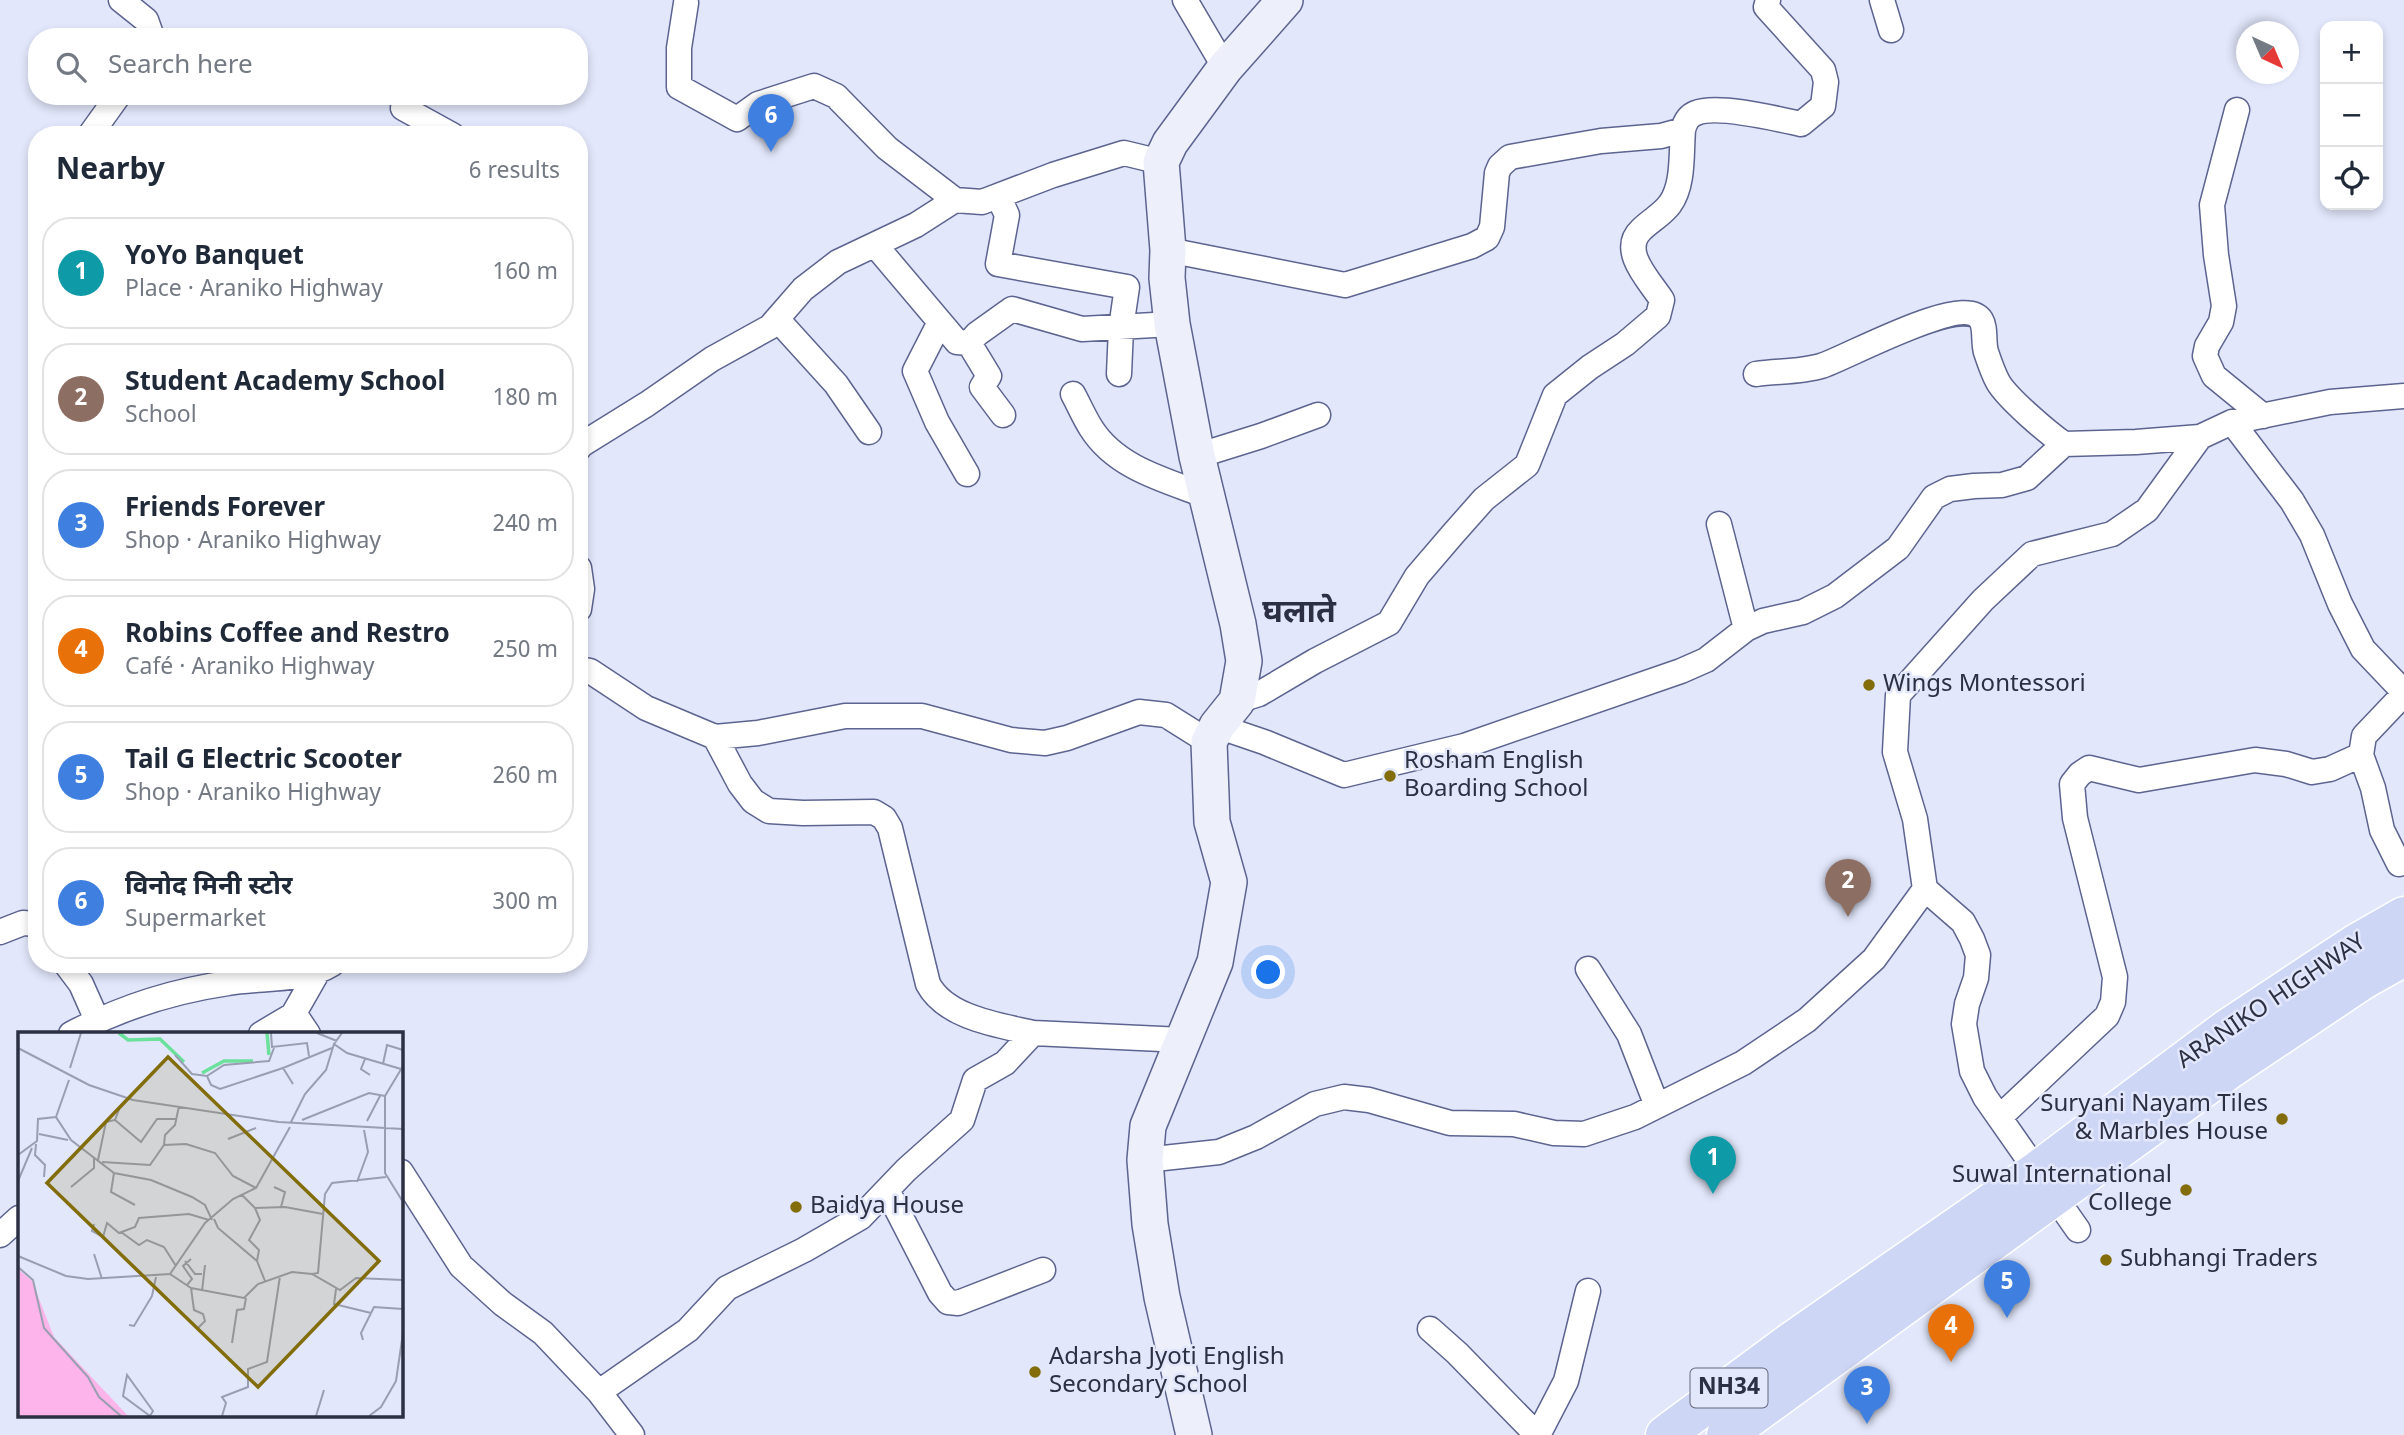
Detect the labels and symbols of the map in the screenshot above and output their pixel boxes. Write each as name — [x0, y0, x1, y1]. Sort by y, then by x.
north arrow — [2236, 21, 2299, 84]
pin: 6 — [748, 94, 794, 152]
district label: घलाते — [1262, 593, 1337, 635]
place label: Wings Montessori — [1883, 669, 2086, 701]
marker: Wings Montessori — [1861, 677, 1877, 693]
place label: Rosham English Boarding School — [1404, 746, 1589, 806]
marker: Rosham English Boarding School — [1382, 768, 1398, 784]
pin: 2 — [1825, 859, 1871, 917]
street label: ARANIKO HIGHWAY — [2171, 927, 2373, 1077]
your location — [1251, 955, 1285, 989]
inset map — [18, 1032, 402, 1418]
place label: Suryani Nayam Tiles & Marbles House — [2040, 1089, 2268, 1149]
marker: Suryani Nayam Tiles & Marbles House — [2274, 1111, 2290, 1127]
pin: 1 — [1690, 1136, 1736, 1194]
place label: Suwal International College — [1952, 1160, 2172, 1220]
marker: Suwal International College — [2178, 1182, 2194, 1198]
place label: Baidya House — [810, 1191, 964, 1223]
marker: Baidya House — [788, 1199, 804, 1215]
place label: Subhangi Traders — [2120, 1244, 2318, 1276]
marker: Subhangi Traders — [2098, 1252, 2114, 1268]
pin: 5 — [1984, 1260, 2030, 1318]
pin: 4 — [1928, 1304, 1974, 1362]
place label: Adarsha Jyoti English Secondary School — [1049, 1342, 1285, 1402]
marker: Adarsha Jyoti English Secondary School — [1027, 1364, 1043, 1380]
pin: 3 — [1844, 1366, 1890, 1424]
road number: NH34 — [1690, 1368, 1768, 1408]

